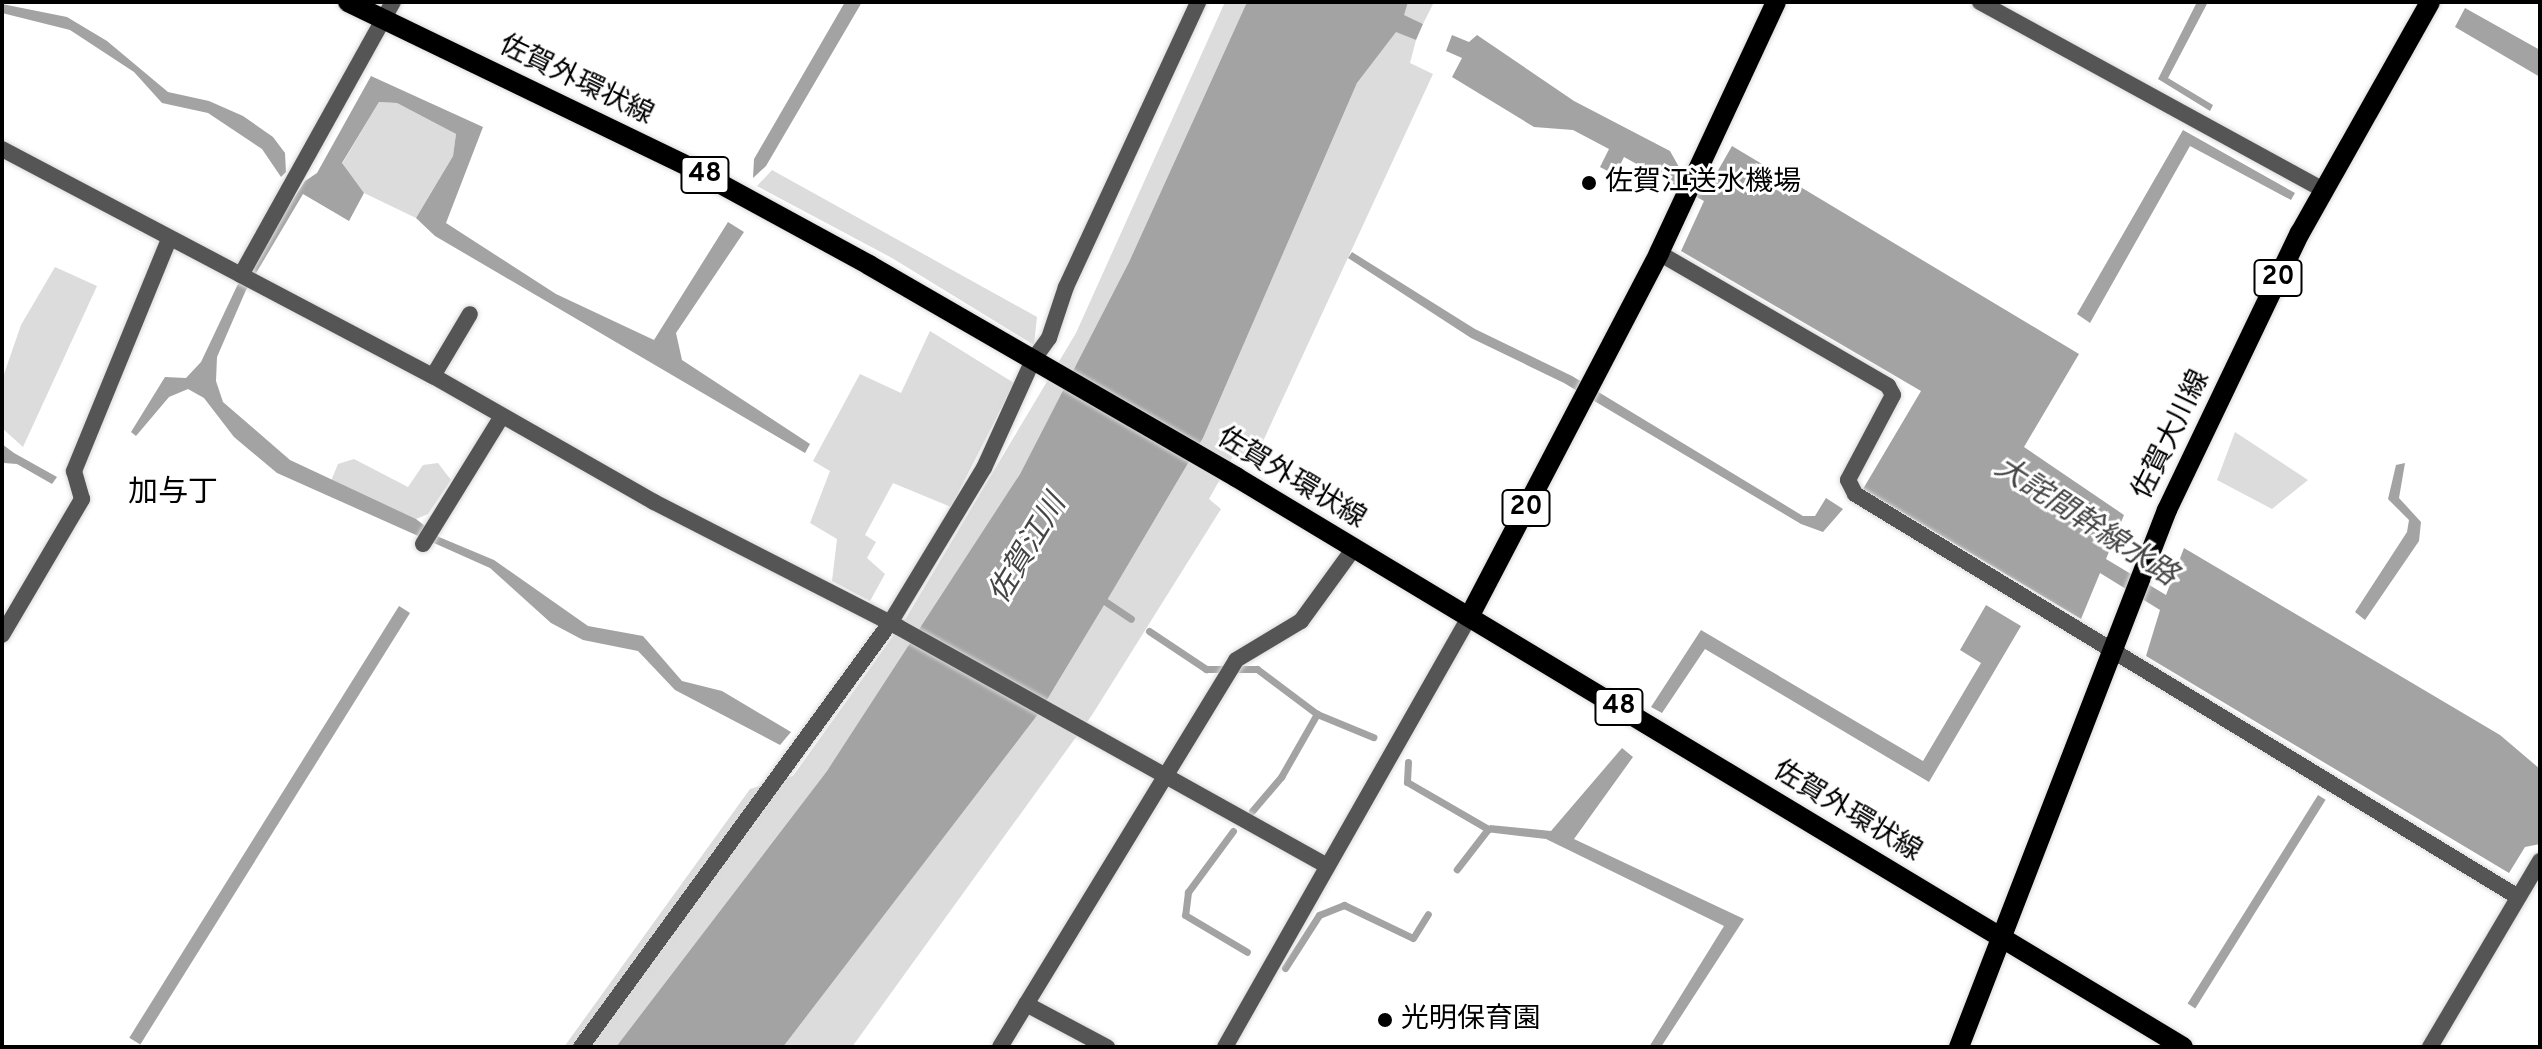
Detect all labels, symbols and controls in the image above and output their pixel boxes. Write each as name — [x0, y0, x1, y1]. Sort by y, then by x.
street label: 佐賀外環状線 — [493, 29, 659, 133]
road number: 48 — [679, 153, 731, 197]
place label: 佐賀江送水機場 — [1605, 166, 1801, 200]
marker: 佐賀江送水機場 — [1580, 174, 1598, 192]
road number: 20 — [2252, 256, 2304, 300]
street label: 佐賀大川線 — [2126, 365, 2218, 505]
street label: 佐賀外環状線 — [1210, 421, 1372, 537]
water label: 大詫間幹線水路 — [1987, 451, 2183, 595]
district label: 加与丁 — [128, 476, 218, 512]
road number: 20 — [1500, 486, 1552, 530]
water label: 佐賀江川 — [983, 489, 1075, 611]
road number: 48 — [1593, 685, 1645, 729]
street label: 佐賀外環状線 — [1766, 754, 1928, 870]
place label: 光明保育園 — [1401, 1003, 1541, 1037]
marker: 光明保育園 — [1376, 1011, 1394, 1029]

